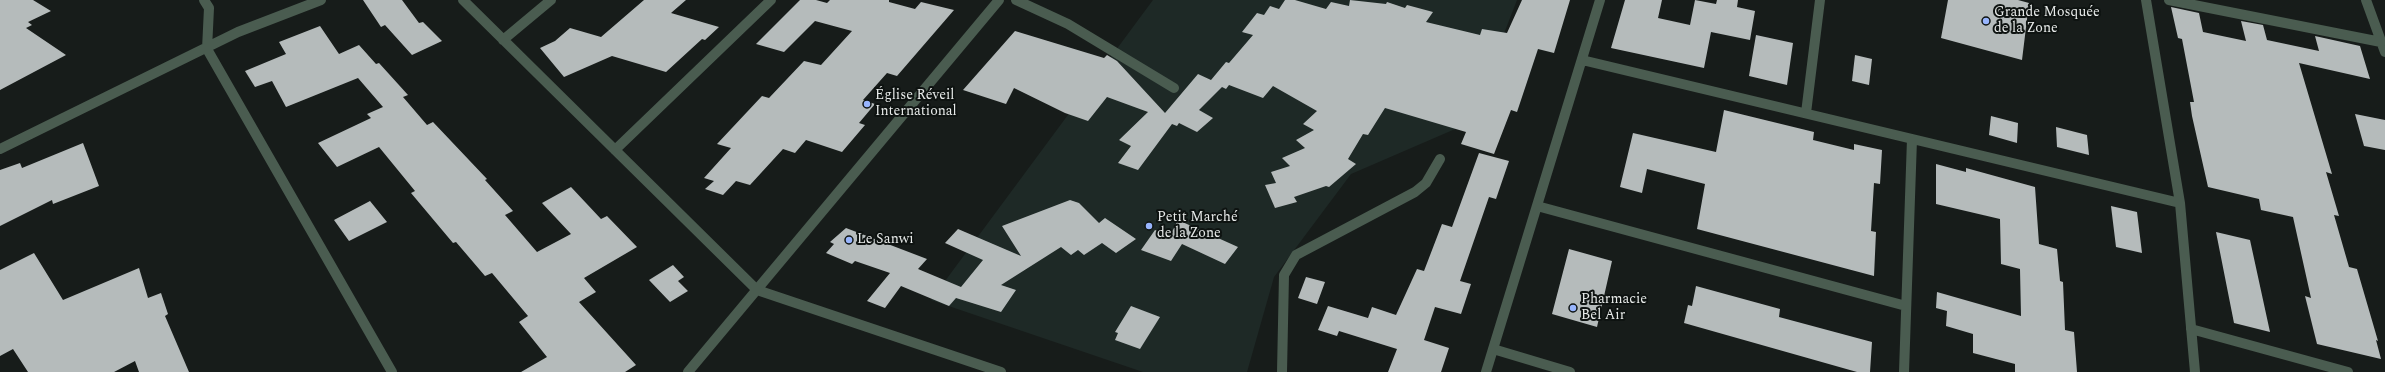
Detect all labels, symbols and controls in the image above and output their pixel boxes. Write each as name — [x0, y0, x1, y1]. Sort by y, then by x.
place label: Grande Mosquée de la Zone — [1994, 5, 2100, 38]
marker: Grande Mosquée de la Zone — [1981, 16, 1991, 26]
place label: Église Réveil International — [875, 88, 957, 120]
marker: Église Réveil International — [862, 99, 872, 109]
place label: Petit Marché de la Zone — [1157, 210, 1238, 242]
marker: Petit Marché de la Zone — [1144, 221, 1154, 231]
place label: Le Sanwi — [857, 232, 914, 248]
marker: Le Sanwi — [844, 235, 854, 245]
place label: Pharmacie Bel Air — [1581, 292, 1647, 324]
marker: Pharmacie Bel Air — [1568, 303, 1578, 313]

